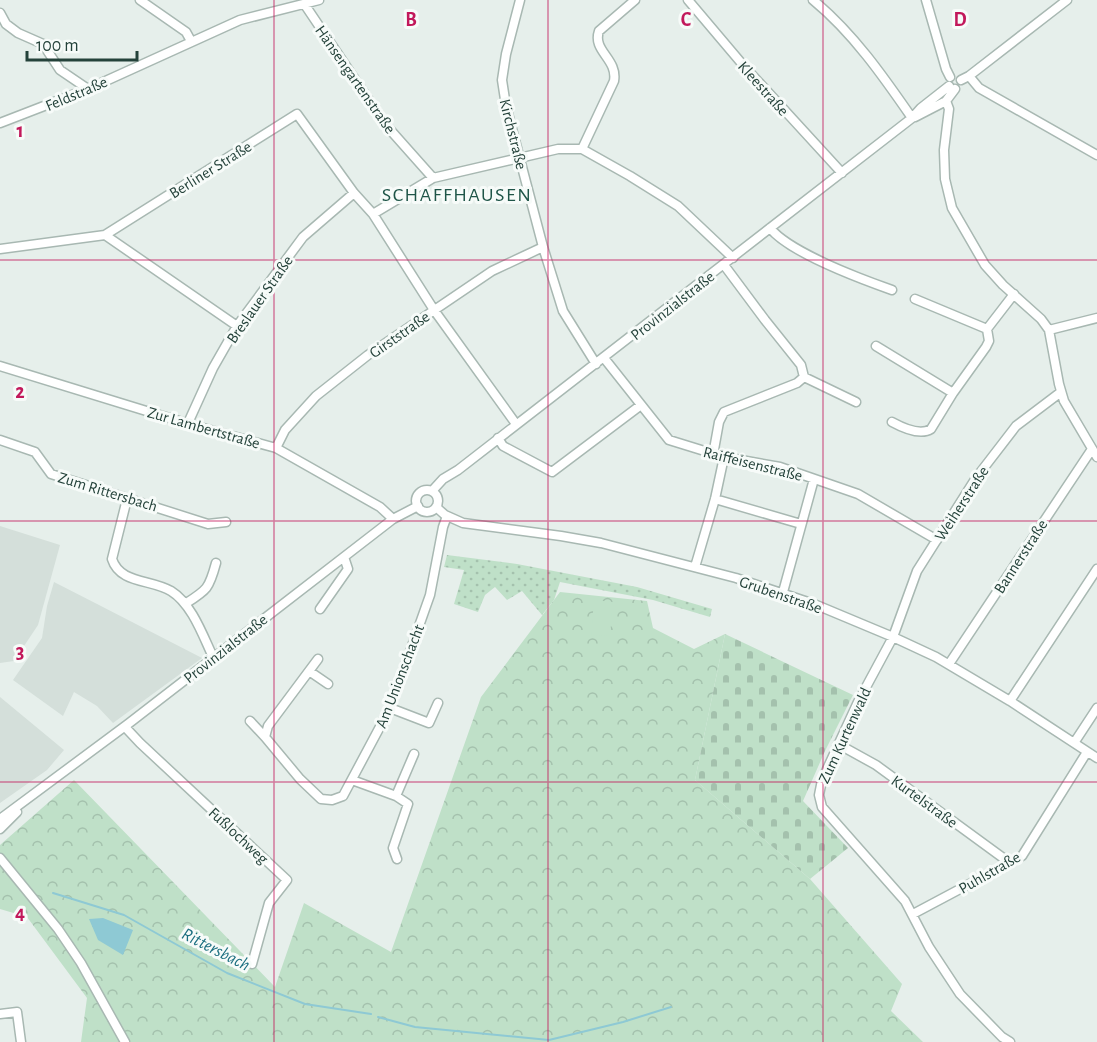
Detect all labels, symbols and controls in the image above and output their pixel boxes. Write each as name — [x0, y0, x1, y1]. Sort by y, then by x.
text: B — [405, 10, 417, 30]
text: C — [681, 10, 692, 30]
text: D — [953, 10, 967, 30]
street label: Hänsengartenstraße — [312, 23, 398, 137]
scale bar — [27, 24, 136, 62]
text: 100 m — [36, 37, 79, 55]
street label: Kleestraße — [735, 58, 792, 119]
street label: Feldstraße — [43, 74, 110, 114]
street label: Kirchstraße — [497, 97, 529, 171]
text: 1 — [16, 121, 24, 141]
street label: Berliner Straße — [167, 138, 254, 201]
district label: SCHAFFHAUSEN — [382, 185, 532, 205]
street label: Breslauer Straße — [224, 253, 296, 346]
street label: Provinzialstraße — [628, 268, 717, 343]
street label: Girststraße — [367, 308, 433, 361]
text: 2 — [15, 382, 25, 402]
street label: Zur Lambertstraße — [146, 404, 262, 452]
street label: Raiffeisenstraße — [701, 444, 804, 484]
street label: Weiherstraße — [932, 463, 992, 544]
street label: Zum Rittersbach — [56, 469, 159, 515]
street label: Bannerstraße — [991, 517, 1051, 596]
street label: Grubenstraße — [737, 573, 824, 617]
street label: Provinzialstraße — [181, 611, 270, 686]
street label: Am Unionschacht — [373, 622, 427, 730]
text: 3 — [16, 642, 24, 662]
street label: Zum Kurtenwald — [816, 685, 874, 786]
street label: Kurtelstraße — [888, 773, 960, 831]
street label: Fußlochweg — [206, 804, 271, 867]
street label: Puhlstraße — [956, 849, 1023, 897]
text: 4 — [15, 903, 25, 923]
water label: Rittersbach — [179, 925, 253, 975]

